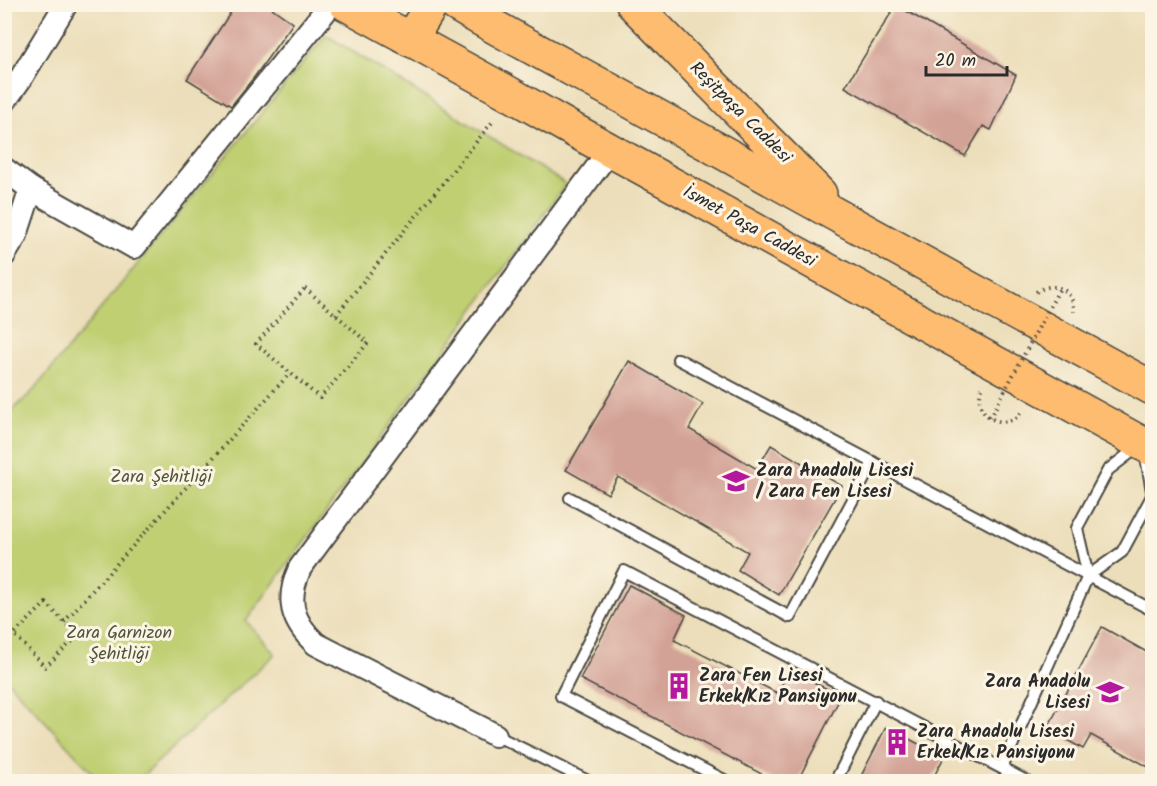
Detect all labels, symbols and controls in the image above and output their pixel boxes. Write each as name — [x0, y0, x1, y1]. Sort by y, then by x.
scale bar — [926, 39, 1007, 77]
text: 20 m — [935, 47, 976, 76]
street label: Reşitpaşa Caddesi — [682, 55, 799, 172]
street label: İsmet Paşa Caddesi — [677, 178, 822, 276]
place label: Zara Anadolu Lisesi / Zara Fen Lisesi — [755, 457, 913, 507]
park label: Zara Şehitliği — [110, 463, 212, 492]
school or university icon: Zara Anadolu Lisesi / Zara Fen Lisesi — [721, 466, 751, 496]
park label: Zara Garnizon Şehitliği — [66, 619, 172, 669]
place label: Zara Fen Lisesi Erkek/Kız Pansiyonu — [699, 662, 857, 712]
place label: Zara Anadolu Lisesi — [985, 668, 1090, 718]
building icon: Zara Fen Lisesi Erkek/Kız Pansiyonu — [664, 671, 694, 701]
school or university icon: Zara Anadolu Lisesi — [1095, 677, 1125, 707]
place label: Zara Anadolu Lisesi Erkek/Kız Pansiyonu — [917, 718, 1075, 768]
building icon: Zara Anadolu Lisesi Erkek/Kız Pansiyonu — [882, 727, 912, 757]

